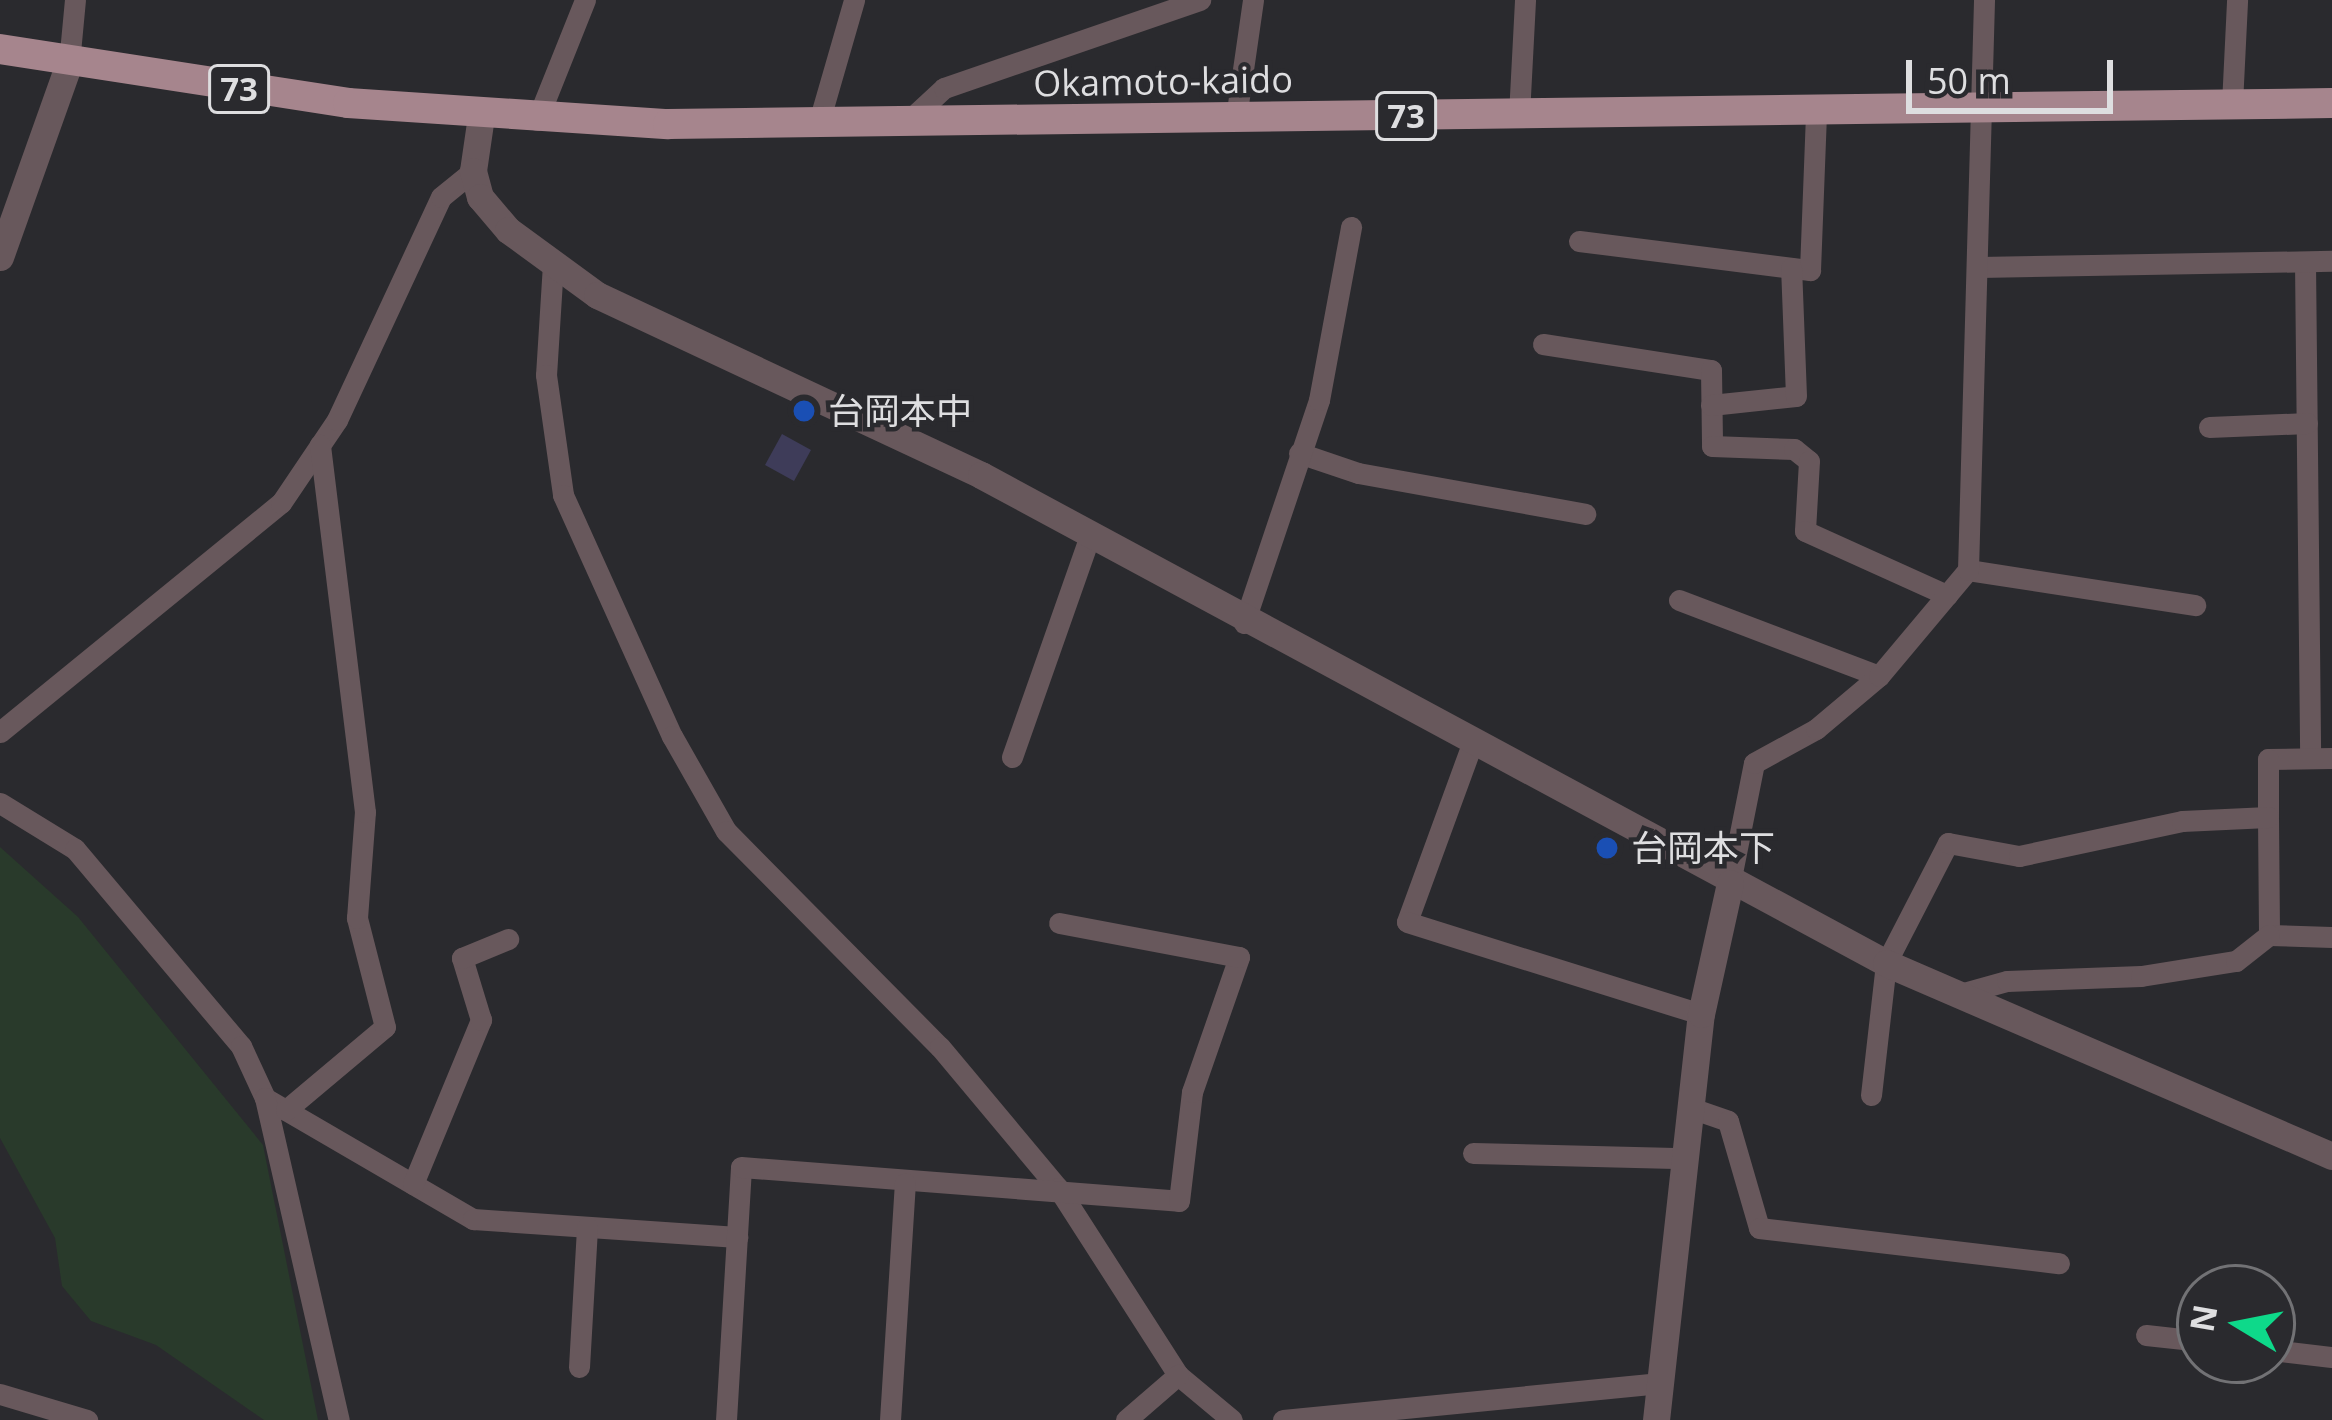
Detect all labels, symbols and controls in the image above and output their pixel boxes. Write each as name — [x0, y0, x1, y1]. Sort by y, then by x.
scale bar — [1912, 36, 2119, 110]
text: 50 m — [1927, 56, 2011, 105]
street label: Okamoto-kaido — [1033, 57, 1293, 105]
road number: 73 — [206, 62, 272, 116]
road number: 73 — [1373, 89, 1439, 143]
place label: 台岡本中 — [828, 389, 972, 433]
marker: 台岡本中 — [791, 398, 817, 424]
place label: 台岡本下 — [1631, 826, 1775, 870]
marker: 台岡本下 — [1594, 835, 1620, 861]
north arrow — [2176, 1264, 2296, 1384]
text: N — [2179, 1301, 2227, 1335]

